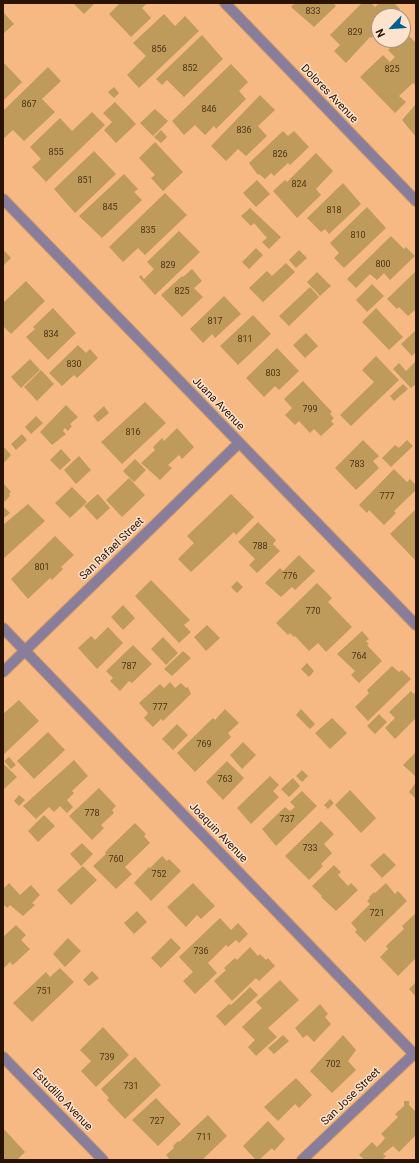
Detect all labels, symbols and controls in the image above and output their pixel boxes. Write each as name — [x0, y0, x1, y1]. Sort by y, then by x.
house number: 833 — [305, 7, 321, 17]
north arrow — [371, 8, 411, 48]
text: N — [373, 27, 388, 39]
house number: 829 — [347, 28, 363, 38]
house number: 856 — [151, 45, 167, 55]
street label: Dolores Avenue — [298, 62, 360, 126]
house number: 852 — [182, 64, 198, 74]
house number: 825 — [384, 65, 400, 75]
house number: 867 — [21, 100, 37, 110]
house number: 846 — [201, 105, 217, 115]
house number: 836 — [236, 126, 252, 136]
house number: 855 — [48, 148, 64, 158]
house number: 826 — [272, 150, 288, 160]
house number: 851 — [77, 176, 93, 186]
house number: 824 — [291, 180, 307, 190]
house number: 845 — [102, 203, 118, 213]
house number: 818 — [326, 206, 342, 216]
house number: 835 — [140, 226, 156, 236]
house number: 810 — [350, 231, 366, 241]
house number: 800 — [375, 260, 391, 270]
house number: 829 — [160, 261, 176, 271]
house number: 825 — [174, 287, 190, 297]
house number: 817 — [207, 317, 223, 327]
house number: 834 — [43, 330, 59, 340]
house number: 811 — [237, 335, 253, 345]
house number: 830 — [66, 360, 82, 370]
house number: 803 — [265, 369, 281, 379]
street label: Juana Avenue — [189, 375, 247, 433]
house number: 799 — [302, 405, 318, 415]
house number: 816 — [125, 428, 141, 438]
house number: 783 — [349, 460, 365, 470]
house number: 777 — [379, 492, 395, 502]
street label: San Rafael Street — [77, 515, 147, 583]
house number: 788 — [252, 542, 268, 552]
house number: 801 — [34, 563, 50, 573]
house number: 776 — [282, 572, 298, 582]
house number: 770 — [305, 607, 321, 617]
house number: 764 — [351, 652, 367, 662]
house number: 787 — [121, 662, 137, 672]
house number: 777 — [152, 703, 168, 713]
house number: 769 — [196, 740, 212, 750]
house number: 763 — [217, 775, 233, 785]
street label: Joaquin Avenue — [186, 800, 250, 866]
house number: 778 — [84, 809, 100, 819]
house number: 737 — [279, 815, 295, 825]
house number: 733 — [302, 844, 318, 854]
house number: 760 — [108, 855, 124, 865]
house number: 752 — [151, 870, 167, 880]
house number: 721 — [369, 909, 385, 919]
house number: 736 — [193, 947, 209, 957]
house number: 751 — [36, 987, 52, 997]
house number: 739 — [99, 1053, 115, 1063]
house number: 702 — [325, 1060, 341, 1070]
street label: Estudillo Avenue — [29, 1066, 95, 1134]
street label: San Jose Street — [319, 1066, 383, 1128]
house number: 731 — [123, 1082, 139, 1092]
house number: 727 — [149, 1117, 165, 1127]
house number: 711 — [196, 1133, 212, 1143]

